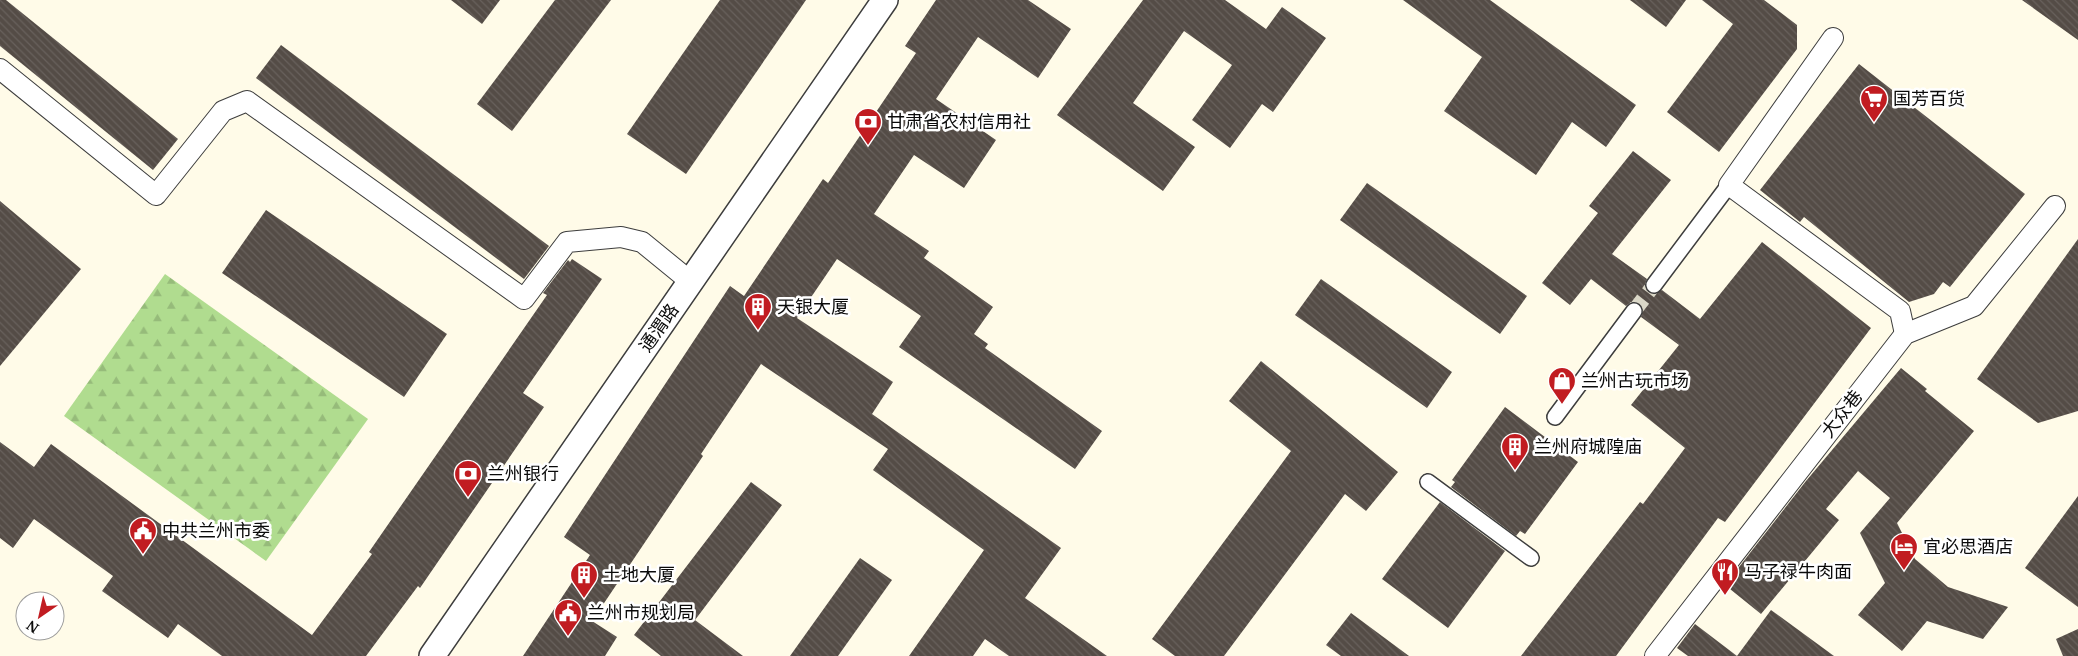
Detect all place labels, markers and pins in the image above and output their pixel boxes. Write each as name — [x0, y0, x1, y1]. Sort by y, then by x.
supermarket icon: 国芳百货 — [1859, 84, 1889, 123]
place label: 国芳百货 — [1893, 86, 1965, 110]
bank icon: 甘肃省农村信用社 — [853, 107, 883, 146]
place label: 甘肃省农村信用社 — [887, 109, 1031, 133]
building icon: 天银大厦 — [743, 292, 773, 331]
place label: 天银大厦 — [777, 294, 849, 318]
shop icon: 兰州古玩市场 — [1547, 366, 1577, 405]
place label: 兰州古玩市场 — [1581, 368, 1689, 392]
building icon: 兰州府城隍庙 — [1500, 432, 1530, 471]
place label: 兰州府城隍庙 — [1534, 434, 1642, 458]
bank icon: 兰州银行 — [453, 459, 483, 498]
place label: 兰州银行 — [487, 461, 559, 485]
public building icon: 中共兰州市委 — [128, 516, 158, 555]
place label: 中共兰州市委 — [162, 518, 270, 542]
hotel icon: 宜必思酒店 — [1889, 532, 1919, 571]
place label: 宜必思酒店 — [1923, 534, 2013, 558]
restaurant icon: 马子禄牛肉面 — [1710, 557, 1740, 596]
place label: 马子禄牛肉面 — [1744, 559, 1852, 583]
building icon: 土地大厦 — [569, 560, 599, 599]
place label: 土地大厦 — [603, 562, 675, 586]
public building icon: 兰州市规划局 — [553, 598, 583, 637]
place label: 兰州市规划局 — [587, 600, 695, 624]

